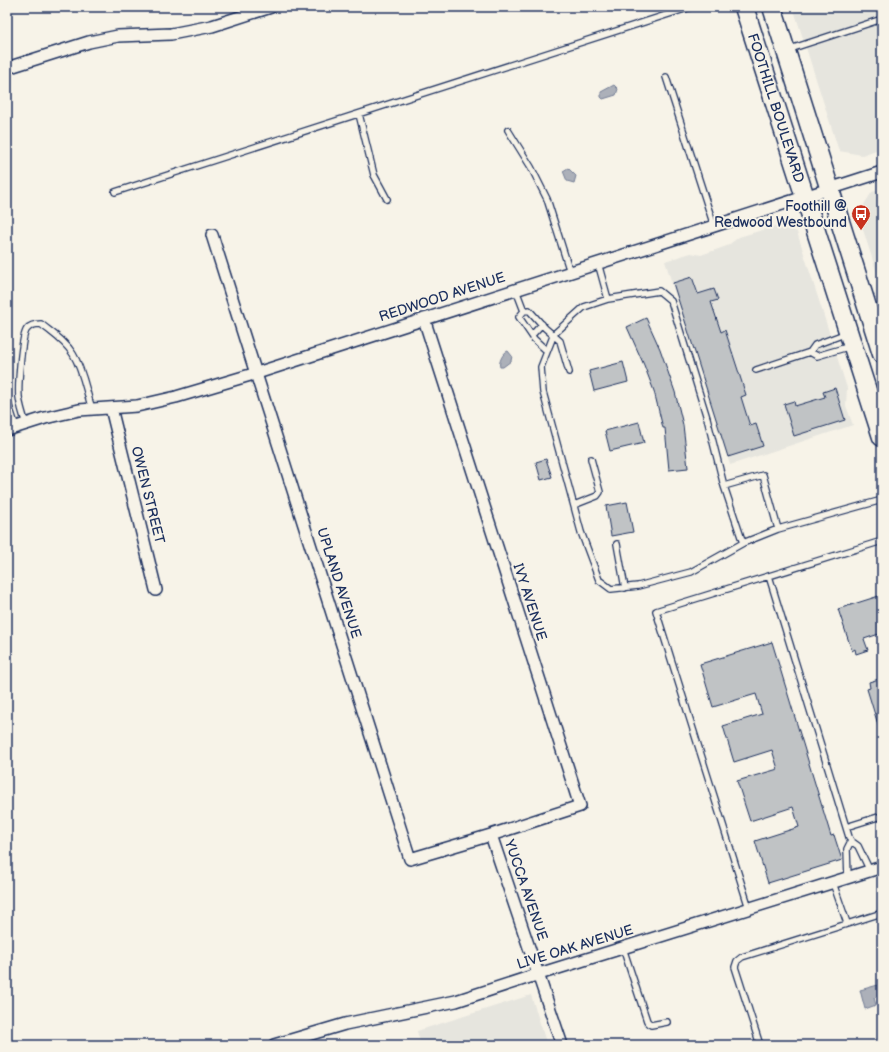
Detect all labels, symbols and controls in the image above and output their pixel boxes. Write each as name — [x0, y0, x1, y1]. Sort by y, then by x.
street label: FOOTHILL BOULEVARD — [744, 31, 808, 185]
place label: Foothill @ Redwood Westbound — [714, 198, 847, 231]
bus stop icon: Foothill @ Redwood Westbound — [850, 203, 872, 231]
street label: REDWOOD AVENUE — [377, 269, 507, 325]
street label: OWEN STREET — [128, 445, 168, 546]
street label: UPLAND AVENUE — [313, 525, 365, 641]
street label: IVY AVENUE — [510, 561, 550, 643]
street label: YUCCA AVENUE — [500, 836, 551, 943]
street label: LIVE OAK AVENUE — [515, 921, 635, 973]

